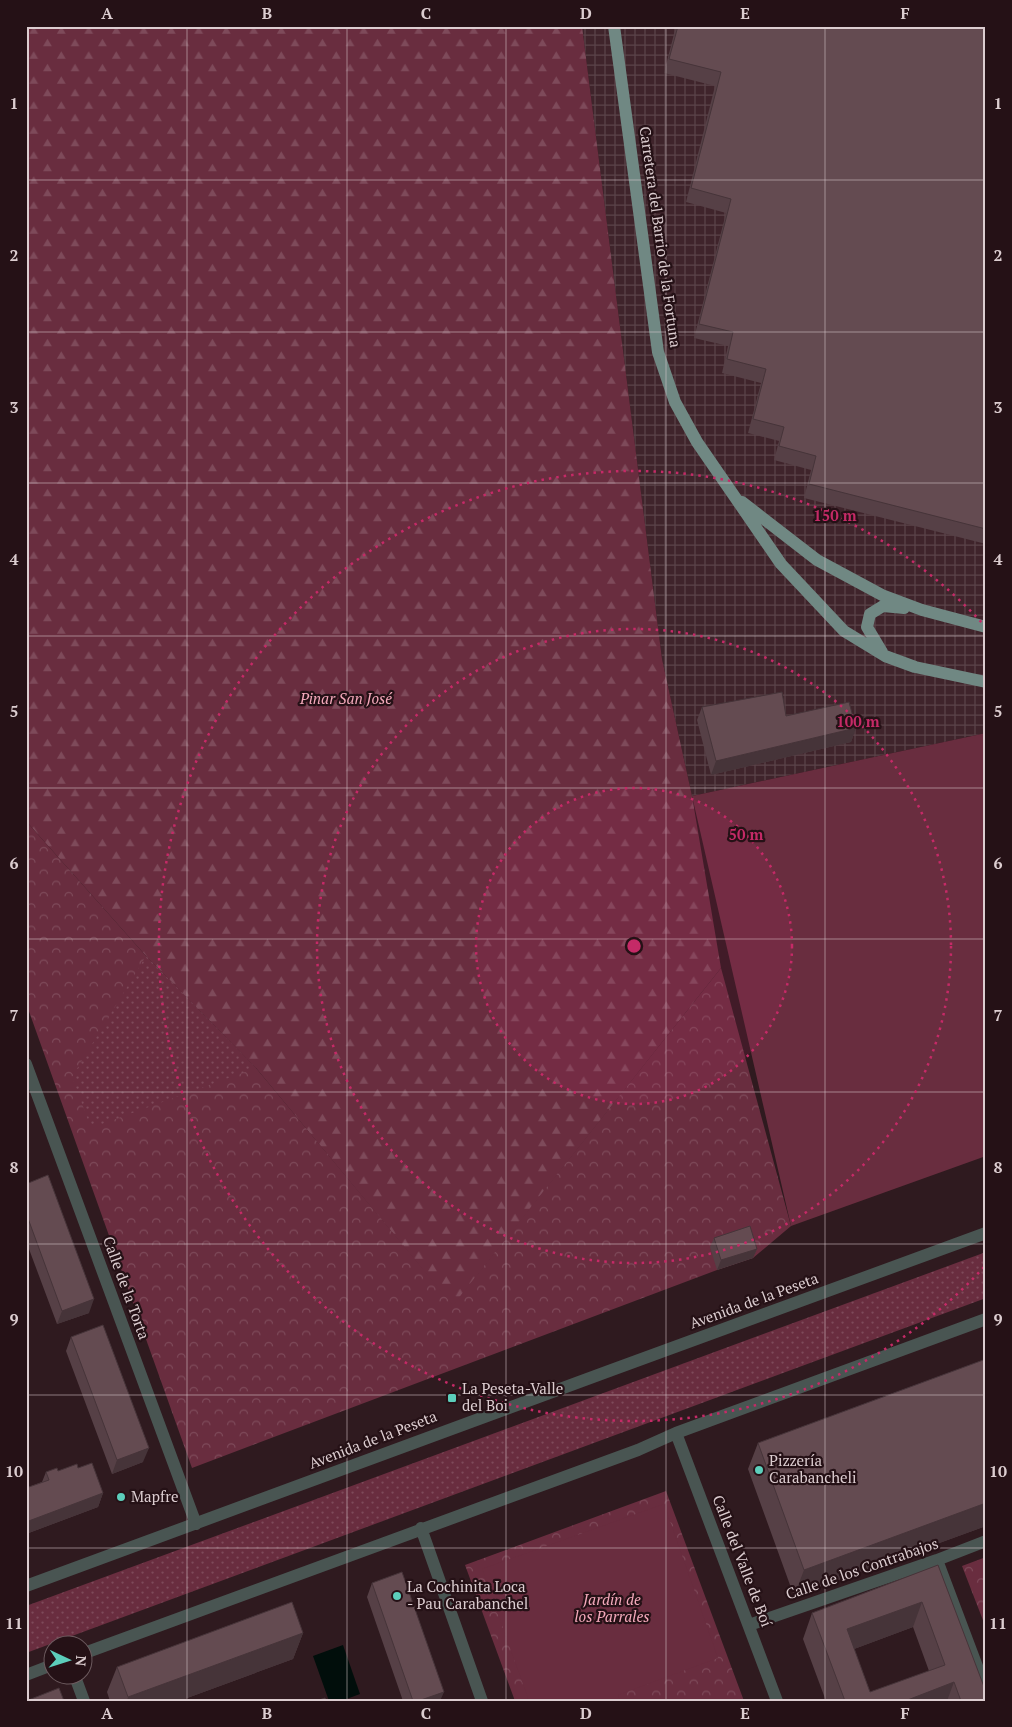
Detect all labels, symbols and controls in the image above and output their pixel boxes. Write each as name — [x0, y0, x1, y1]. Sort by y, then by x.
text: A — [101, 2, 113, 24]
text: B — [262, 2, 272, 24]
text: C — [421, 2, 431, 24]
text: D — [580, 2, 592, 24]
text: E — [740, 2, 750, 24]
text: F — [900, 2, 910, 24]
text: 1 — [9, 92, 19, 114]
text: 1 — [993, 92, 1003, 114]
street label: Carretera del Barrio de la Fortuna — [636, 125, 686, 349]
text: 2 — [9, 244, 19, 266]
text: 2 — [993, 244, 1003, 266]
text: 3 — [9, 396, 19, 418]
text: 3 — [993, 396, 1003, 418]
text: 150 m — [813, 505, 857, 525]
text: 4 — [9, 548, 19, 570]
text: 4 — [993, 548, 1003, 570]
park label: Pinar San José — [299, 688, 393, 708]
text: 5 — [9, 700, 19, 722]
text: 5 — [993, 700, 1003, 722]
text: 100 m — [836, 711, 880, 731]
text: 50 m — [729, 824, 764, 844]
text: 6 — [9, 852, 19, 874]
text: 6 — [993, 852, 1003, 874]
centre of rings — [625, 937, 643, 955]
text: 7 — [9, 1004, 19, 1026]
text: 7 — [993, 1004, 1003, 1026]
text: 8 — [9, 1156, 19, 1178]
text: 8 — [993, 1156, 1003, 1178]
street label: Calle de la Torta — [99, 1233, 155, 1342]
street label: Avenida de la Peseta — [687, 1267, 821, 1333]
text: 9 — [9, 1308, 19, 1330]
text: 9 — [993, 1308, 1003, 1330]
place label: La Peseta-Valle del Boi — [462, 1378, 563, 1415]
marker: La Peseta-Valle del Boi — [446, 1392, 458, 1404]
street label: Avenida de la Peseta — [306, 1405, 440, 1473]
place label: Pizzería Carabancheli — [769, 1450, 857, 1487]
text: 10 — [5, 1460, 23, 1482]
text: 10 — [989, 1460, 1007, 1482]
marker: Pizzería Carabancheli — [753, 1464, 765, 1476]
place label: Mapfre — [131, 1486, 179, 1506]
marker: Mapfre — [115, 1491, 127, 1503]
street label: Calle del Valle de Boí — [709, 1492, 777, 1630]
street label: Calle de los Contrabajos — [783, 1533, 941, 1604]
place label: La Cochinita Loca - Pau Carabanchel — [407, 1576, 528, 1613]
park label: Jardín de los Parrales — [574, 1589, 650, 1626]
marker: La Cochinita Loca - Pau Carabanchel — [391, 1590, 403, 1602]
text: 11 — [5, 1612, 23, 1634]
text: 11 — [989, 1612, 1007, 1634]
north arrow — [42, 1634, 92, 1684]
text: N — [72, 1655, 91, 1667]
text: A — [101, 1702, 113, 1724]
text: B — [262, 1702, 272, 1724]
text: C — [421, 1702, 431, 1724]
text: D — [580, 1702, 592, 1724]
text: E — [740, 1702, 750, 1724]
text: F — [900, 1702, 910, 1724]

